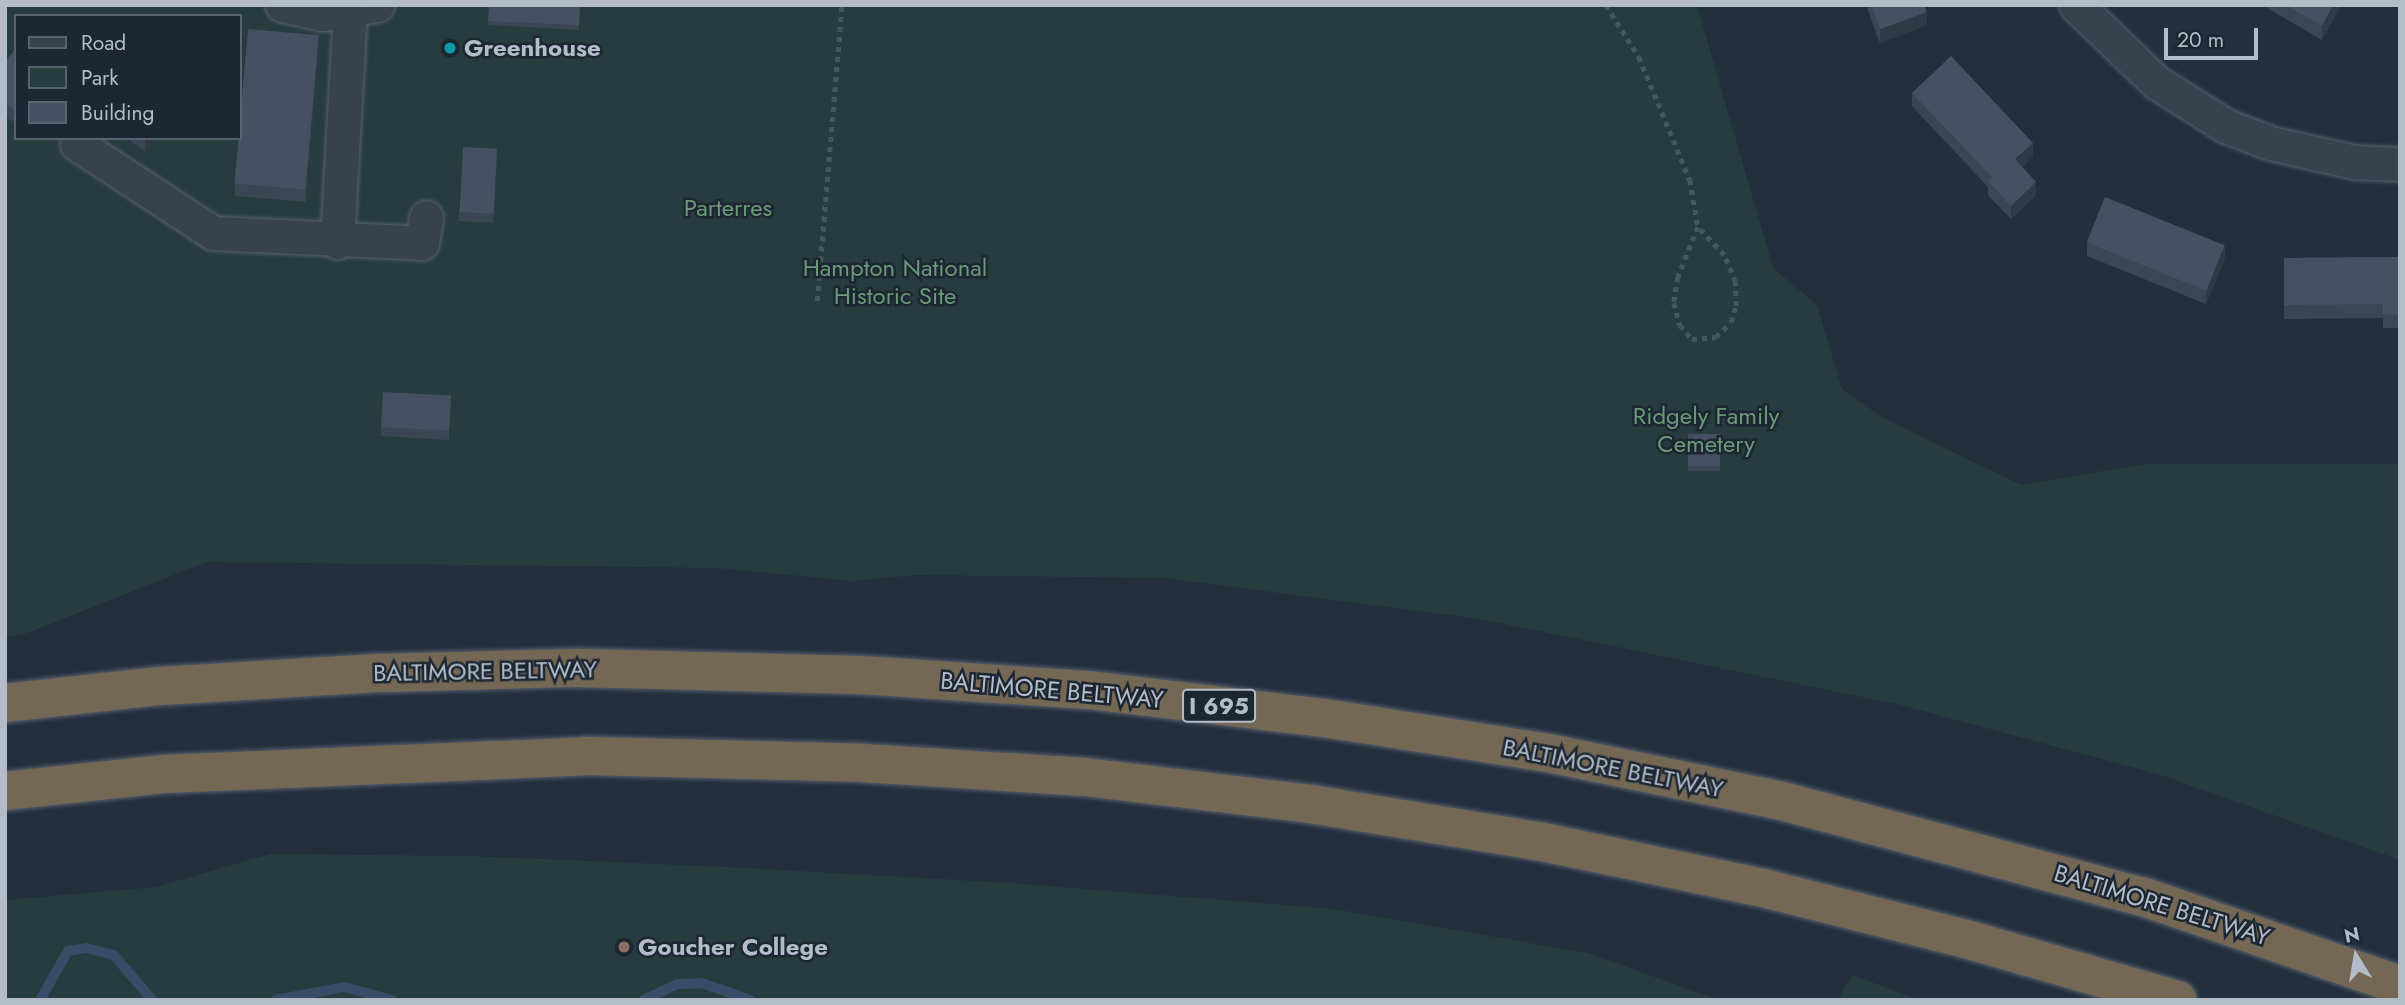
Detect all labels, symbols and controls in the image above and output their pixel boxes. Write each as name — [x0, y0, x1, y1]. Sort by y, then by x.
legend — [14, 14, 242, 140]
scale bar — [2167, 14, 2262, 58]
text: 20 m — [2177, 25, 2224, 55]
text: Road — [81, 28, 126, 58]
place label: Greenhouse — [464, 34, 601, 62]
marker: Greenhouse — [442, 40, 458, 56]
text: Park — [81, 63, 118, 93]
text: Building — [81, 98, 154, 128]
park label: Parterres — [684, 194, 772, 222]
park label: Hampton National Historic Site — [803, 254, 987, 310]
park label: Ridgely Family Cemetery — [1633, 402, 1779, 458]
street label: BALTIMORE BELTWAY — [373, 655, 597, 687]
street label: BALTIMORE BELTWAY — [939, 666, 1165, 714]
road number: I 695 — [1180, 686, 1258, 726]
street label: BALTIMORE BELTWAY — [1500, 733, 1726, 803]
street label: BALTIMORE BELTWAY — [2051, 859, 2273, 951]
text: N — [2342, 920, 2362, 950]
north arrow — [2321, 921, 2391, 991]
place label: Goucher College — [638, 933, 828, 961]
marker: Goucher College — [616, 939, 632, 955]

